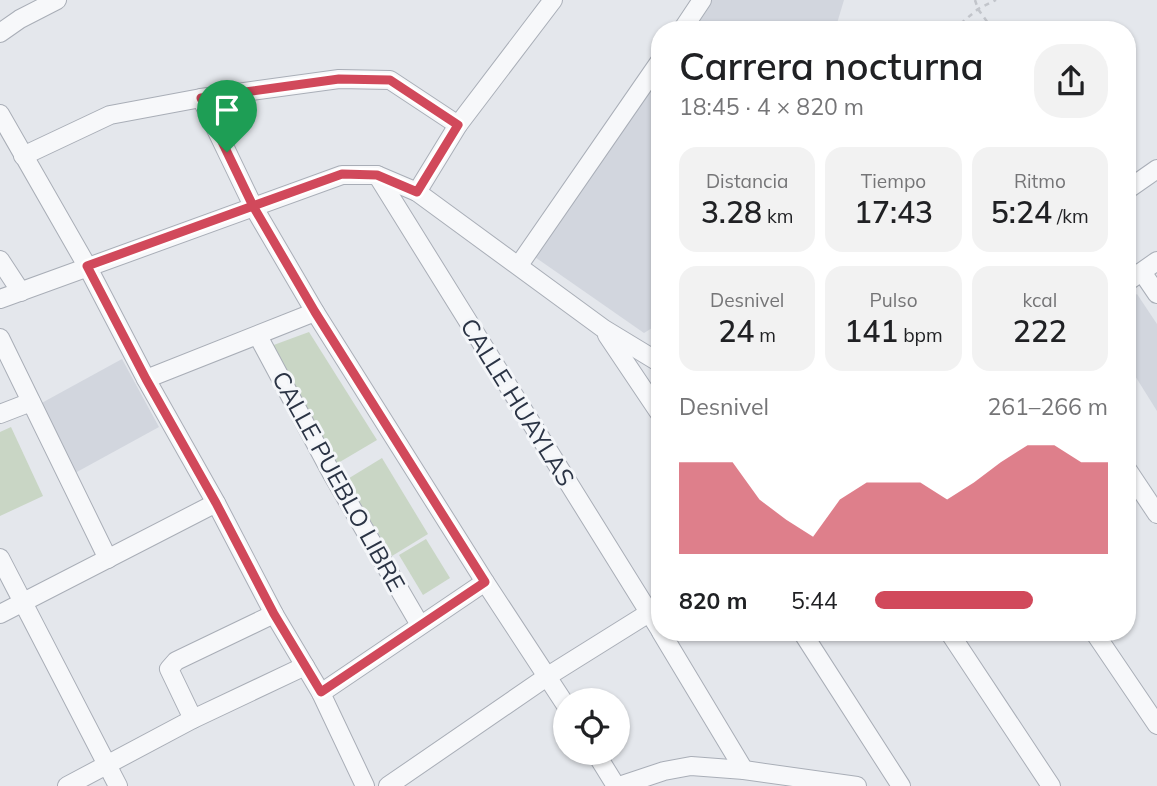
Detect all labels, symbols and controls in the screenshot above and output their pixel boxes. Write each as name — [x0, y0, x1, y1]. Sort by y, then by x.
text: Carrera nocturna — [679, 42, 984, 90]
button: share — [1034, 44, 1108, 118]
pin — [197, 80, 257, 152]
icon: arrive — [208, 91, 246, 129]
text: 18:45 · 4 × 820 m — [679, 92, 864, 121]
text: Distancia — [706, 169, 788, 193]
text: Tiempo — [861, 169, 926, 193]
text: Ritmo — [1014, 169, 1066, 193]
text: 3.28 — [701, 193, 762, 231]
text: 17:43 — [854, 193, 933, 231]
text: 5:24 — [991, 193, 1052, 231]
text: km — [762, 204, 793, 228]
text: /km — [1052, 204, 1089, 228]
text: Desnivel — [710, 288, 784, 312]
text: Pulso — [869, 288, 918, 312]
text: kcal — [1022, 288, 1057, 312]
text: 24 — [718, 312, 754, 350]
text: 141 — [844, 312, 898, 350]
text: 222 — [1013, 312, 1067, 350]
street label: CALLE HUAYLAS — [454, 313, 582, 491]
text: m — [754, 323, 776, 347]
text: bpm — [898, 323, 943, 347]
street label: CALLE PUEBLO LIBRE — [266, 366, 412, 596]
text: Desnivel — [679, 392, 769, 421]
text: 261–266 m — [987, 392, 1108, 421]
text: 820 m — [679, 586, 747, 615]
text: 5:44 — [791, 586, 838, 615]
map controls — [553, 688, 630, 765]
button: locate — [553, 688, 630, 765]

